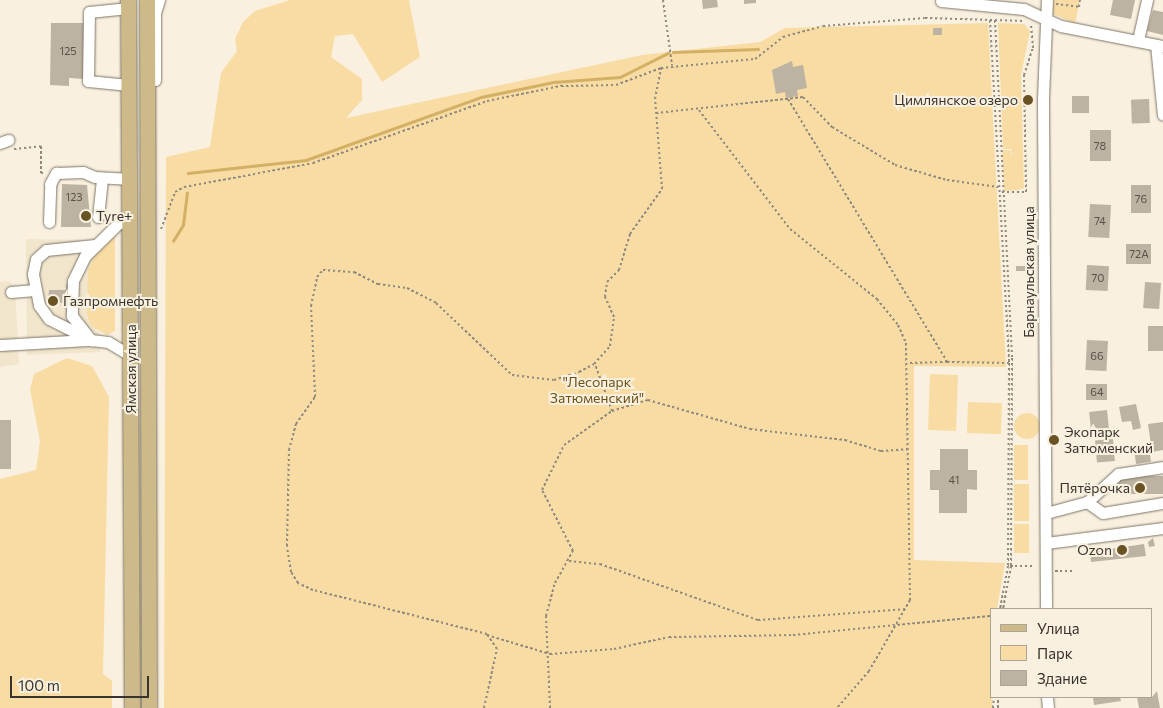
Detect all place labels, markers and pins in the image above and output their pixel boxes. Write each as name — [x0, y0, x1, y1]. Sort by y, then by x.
place label: Цимлянское озеро — [894, 92, 1018, 108]
marker: Цимлянское озеро — [1022, 94, 1034, 106]
place label: Tyre+ — [96, 208, 132, 224]
marker: Tyre+ — [80, 210, 92, 222]
place label: Газпромнефть — [63, 293, 158, 309]
marker: Газпромнефть — [47, 295, 59, 307]
place label: Экопарк Затюменский — [1064, 424, 1153, 457]
marker: Экопарк Затюменский — [1048, 434, 1060, 446]
place label: Пятёрочка — [1060, 480, 1130, 496]
marker: Пятёрочка — [1134, 482, 1146, 494]
place label: Ozon — [1077, 542, 1112, 558]
marker: Ozon — [1116, 544, 1128, 556]

